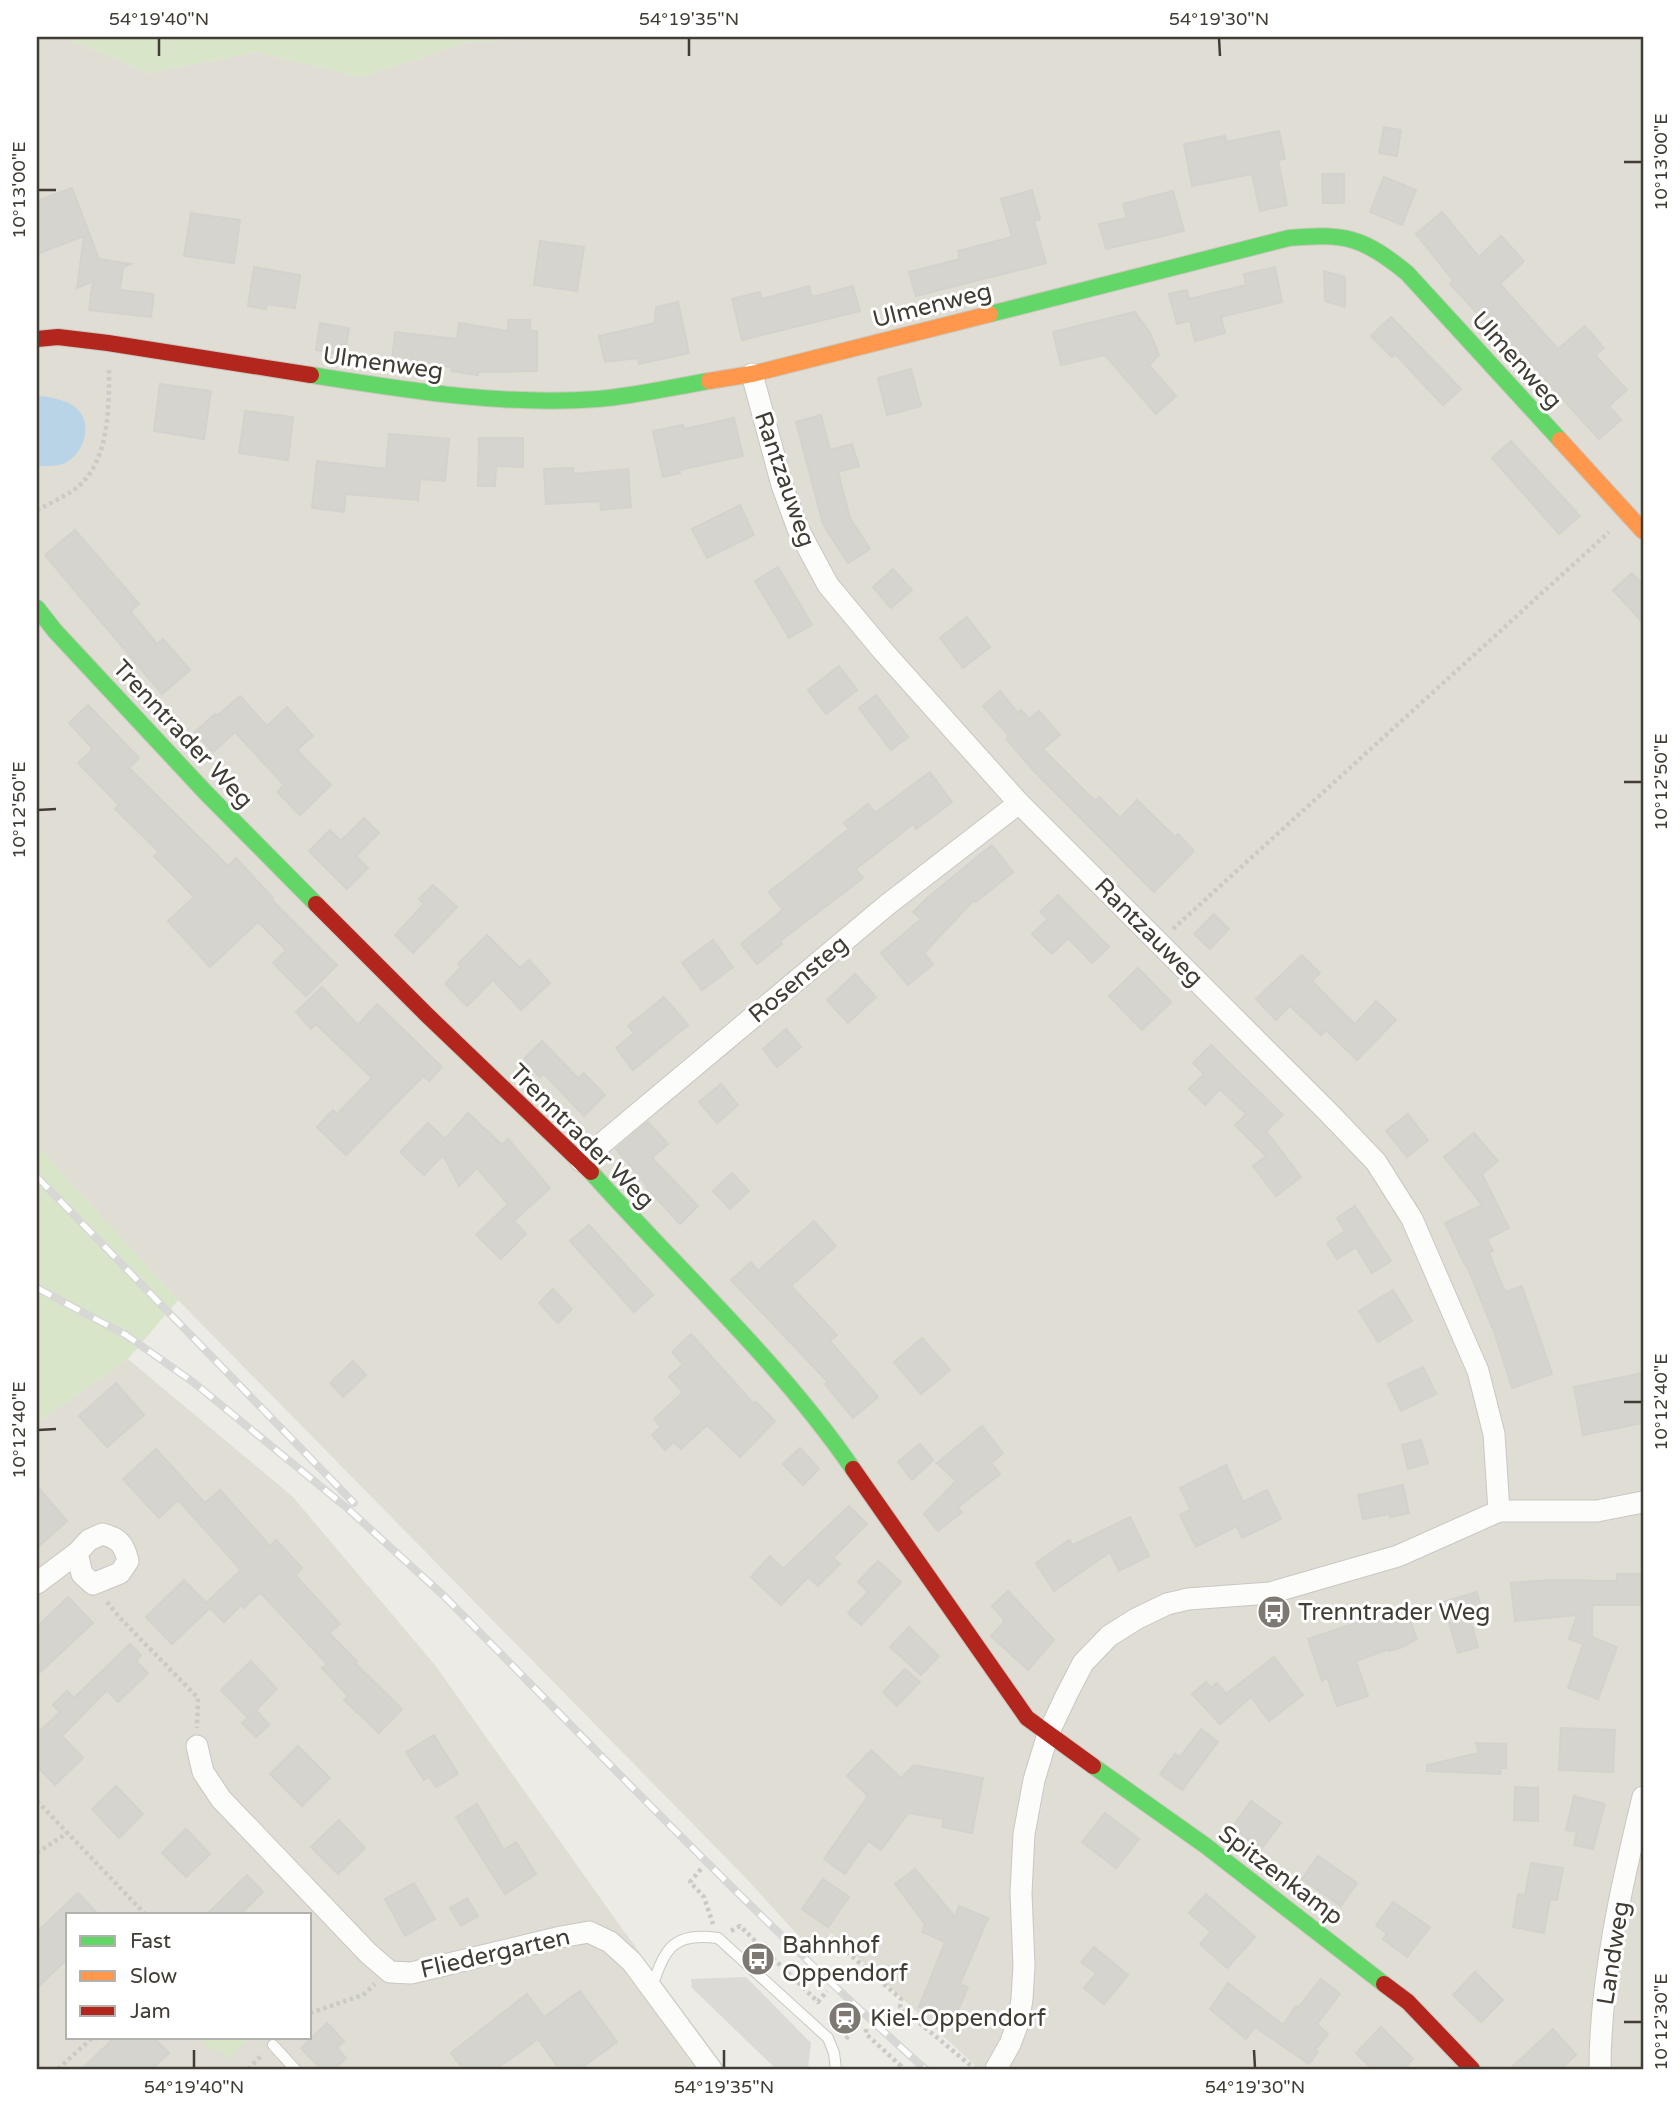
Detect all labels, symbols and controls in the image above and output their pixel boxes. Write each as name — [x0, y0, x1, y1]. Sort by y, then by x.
text: 54°19'40"N — [109, 8, 209, 30]
text: 54°19'35"N — [639, 8, 739, 30]
text: 54°19'30"N — [1169, 8, 1269, 30]
text: 10°13'00"E — [1650, 113, 1672, 211]
text: 10°13'00"E — [8, 141, 30, 239]
street label: Ulmenweg — [870, 277, 995, 334]
street label: Ulmenweg — [1465, 306, 1568, 415]
street label: Ulmenweg — [321, 341, 445, 386]
street label: Rantzauweg — [748, 407, 821, 551]
street label: Trenntrader Weg — [106, 654, 259, 815]
text: 10°12'50"E — [1650, 733, 1672, 831]
text: 10°12'50"E — [8, 761, 30, 859]
street label: Rantzauweg — [1088, 872, 1209, 993]
street label: Rosensteg — [743, 930, 854, 1029]
street label: Trenntrader Weg — [503, 1058, 660, 1215]
text: 10°12'40"E — [1650, 1353, 1672, 1451]
text: 10°12'40"E — [8, 1381, 30, 1479]
bus stop icon: Trenntrader Weg — [1255, 1593, 1293, 1631]
place label: Trenntrader Weg — [1298, 1598, 1490, 1627]
street label: Spitzenkamp — [1213, 1819, 1349, 1932]
street label: Landweg — [1591, 1899, 1636, 2007]
legend — [66, 1913, 312, 2039]
street label: Fliedergarten — [418, 1922, 573, 1985]
text: Fast — [130, 1929, 171, 1954]
place label: Bahnhof Oppendorf — [782, 1931, 909, 1988]
bus stop icon: Bahnhof Oppendorf — [739, 1940, 777, 1978]
text: Slow — [130, 1964, 178, 1989]
text: 10°12'30"E — [1650, 1973, 1672, 2071]
text: Jam — [130, 1999, 171, 2024]
station icon: Kiel-Oppendorf — [826, 1999, 864, 2037]
place label: Kiel-Oppendorf — [870, 2004, 1047, 2033]
text: 54°19'40"N — [144, 2076, 244, 2098]
text: 54°19'35"N — [674, 2076, 774, 2098]
text: 54°19'30"N — [1205, 2076, 1305, 2098]

